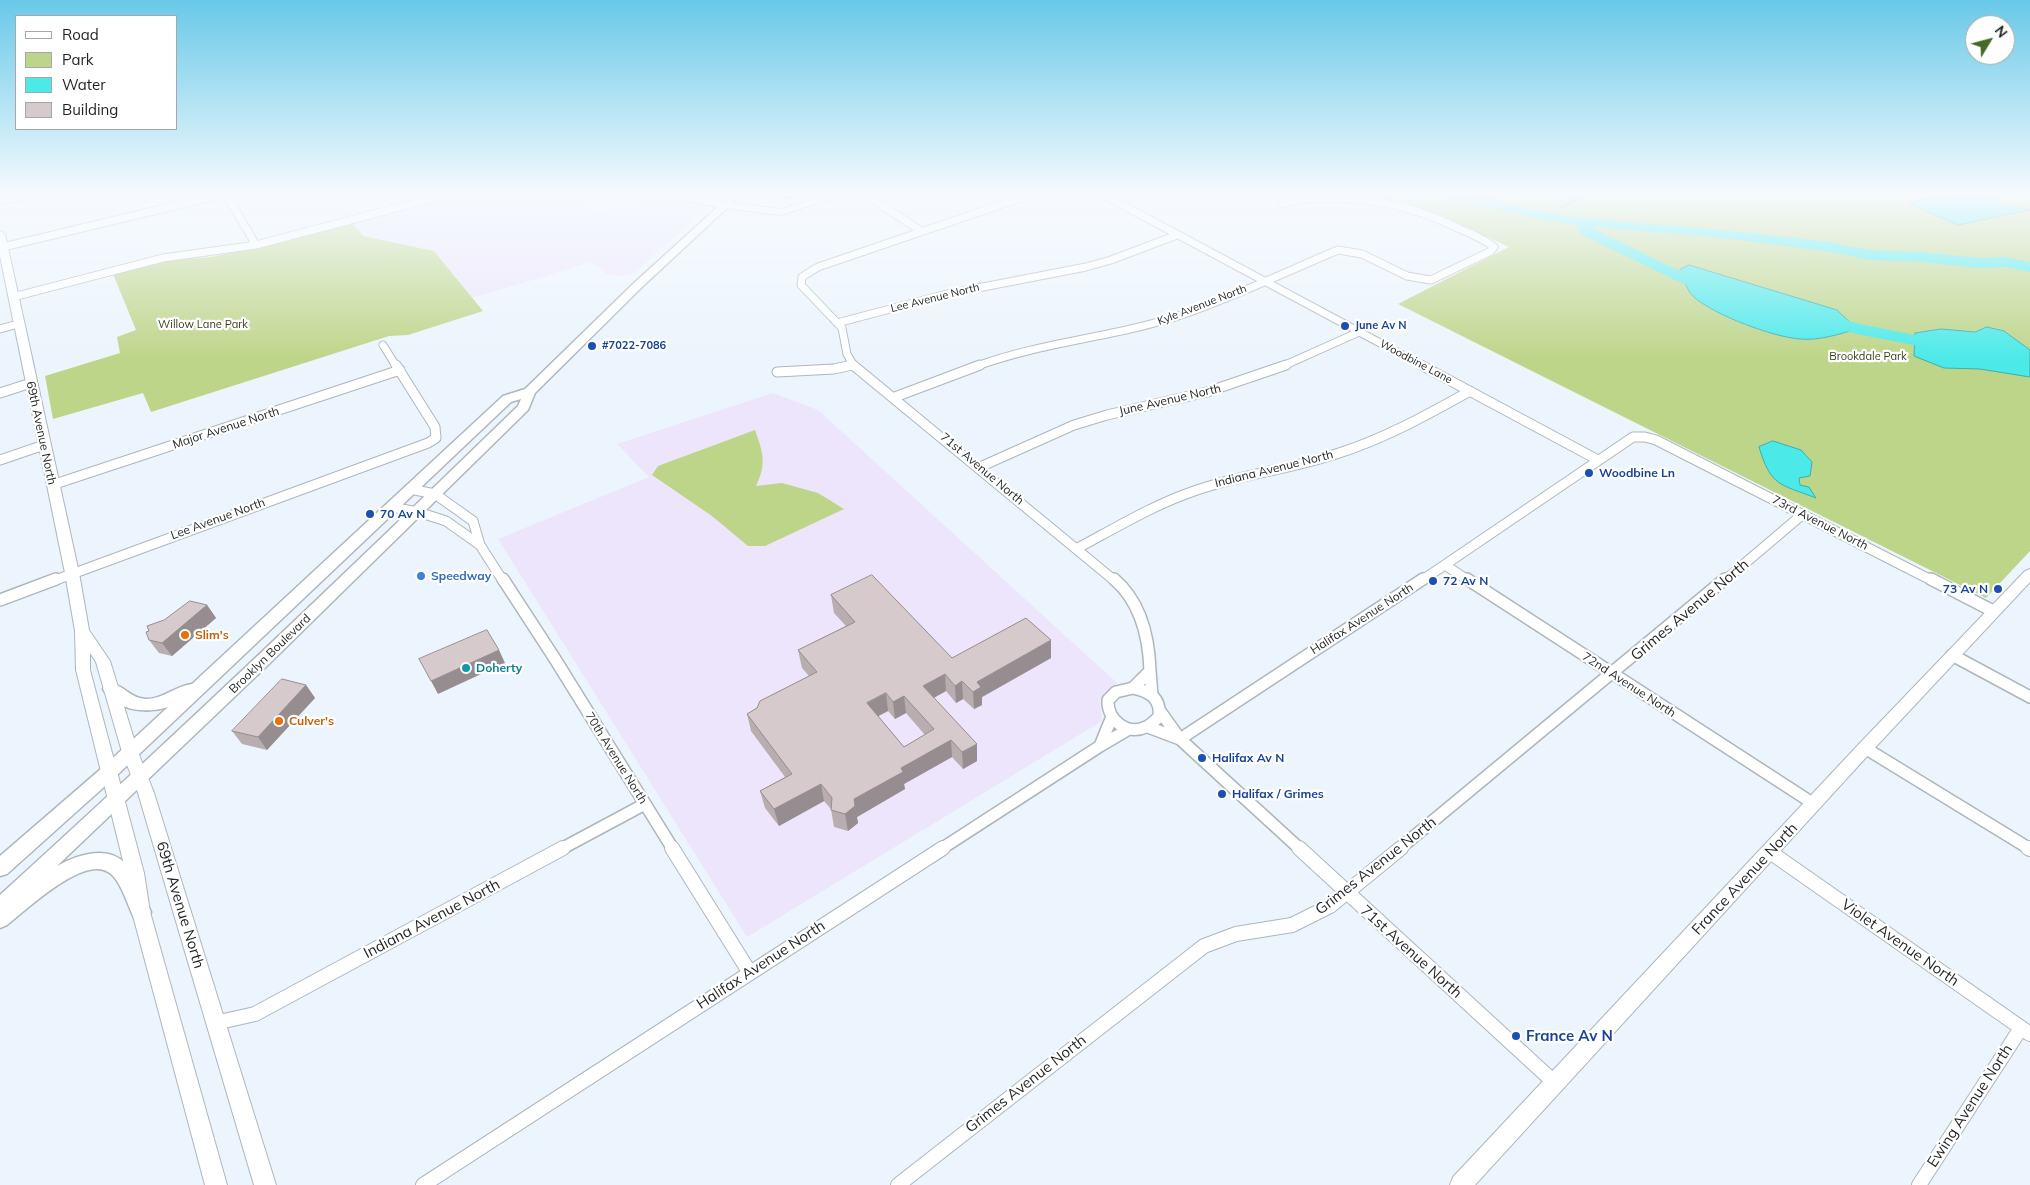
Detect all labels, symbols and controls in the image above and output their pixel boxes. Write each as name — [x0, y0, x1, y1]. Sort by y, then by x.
legend — [15, 15, 178, 130]
north arrow — [1965, 15, 2015, 65]
text: N — [1991, 22, 2012, 41]
text: Road — [62, 25, 99, 44]
text: Park — [62, 50, 94, 69]
text: Water — [62, 75, 106, 94]
text: Building — [62, 100, 118, 119]
street label: Lee Avenue North — [889, 281, 981, 315]
street label: Kyle Avenue North — [1156, 282, 1248, 328]
park label: Willow Lane Park — [158, 318, 248, 332]
place label: June Av N — [1355, 319, 1406, 333]
marker: June Av N — [1339, 320, 1351, 332]
street label: Woodbine Lane — [1377, 337, 1455, 387]
place label: #7022-7086 — [602, 339, 666, 353]
marker: #7022-7086 — [586, 340, 598, 352]
park label: Brookdale Park — [1829, 350, 1907, 364]
street label: 69th Avenue North — [23, 380, 59, 486]
street label: June Avenue North — [1118, 381, 1222, 419]
street label: Major Avenue North — [171, 404, 281, 452]
street label: 71st Avenue North — [937, 430, 1027, 508]
street label: Indiana Avenue North — [1213, 447, 1335, 491]
place label: Woodbine Ln — [1599, 466, 1675, 480]
marker: Woodbine Ln — [1583, 467, 1595, 479]
street label: 73rd Avenue North — [1770, 493, 1870, 553]
street label: Lee Avenue North — [169, 495, 267, 543]
place label: 70 Av N — [380, 507, 425, 521]
marker: 70 Av N — [364, 508, 376, 520]
street label: Grimes Avenue North — [1627, 555, 1753, 665]
place label: Speedway — [431, 569, 491, 583]
marker: Speedway — [415, 570, 427, 582]
place label: 72 Av N — [1443, 574, 1488, 588]
marker: 72 Av N — [1427, 575, 1439, 587]
street label: Halifax Avenue North — [1308, 580, 1416, 658]
place label: 73 Av N — [1943, 582, 1988, 596]
marker: 73 Av N — [1992, 583, 2004, 595]
street label: Brooklyn Boulevard — [226, 611, 314, 697]
place label: Slim's — [195, 628, 229, 642]
marker: Slim's — [179, 629, 191, 641]
street label: 72nd Avenue North — [1580, 649, 1678, 721]
place label: Doherty — [476, 661, 522, 675]
marker: Doherty — [460, 662, 472, 674]
street label: 70th Avenue North — [582, 709, 650, 807]
place label: Culver's — [289, 714, 334, 728]
marker: Culver's — [273, 715, 285, 727]
place label: Halifax Av N — [1212, 751, 1284, 765]
marker: Halifax Av N — [1196, 752, 1208, 764]
place label: Halifax / Grimes — [1232, 787, 1324, 801]
marker: Halifax / Grimes — [1216, 788, 1228, 800]
street label: Grimes Avenue North — [1312, 813, 1440, 919]
street label: France Avenue North — [1688, 819, 1802, 939]
street label: 69th Avenue North — [152, 839, 208, 971]
street label: Indiana Avenue North — [361, 875, 503, 963]
street label: Violet Avenue North — [1838, 896, 1962, 990]
street label: 71st Avenue North — [1357, 902, 1465, 1002]
street label: Halifax Avenue North — [693, 917, 829, 1013]
place label: France Av N — [1526, 1027, 1613, 1045]
marker: France Av N — [1510, 1030, 1522, 1042]
street label: Grimes Avenue North — [962, 1031, 1090, 1137]
street label: Ewing Avenue North — [1924, 1041, 2016, 1171]

